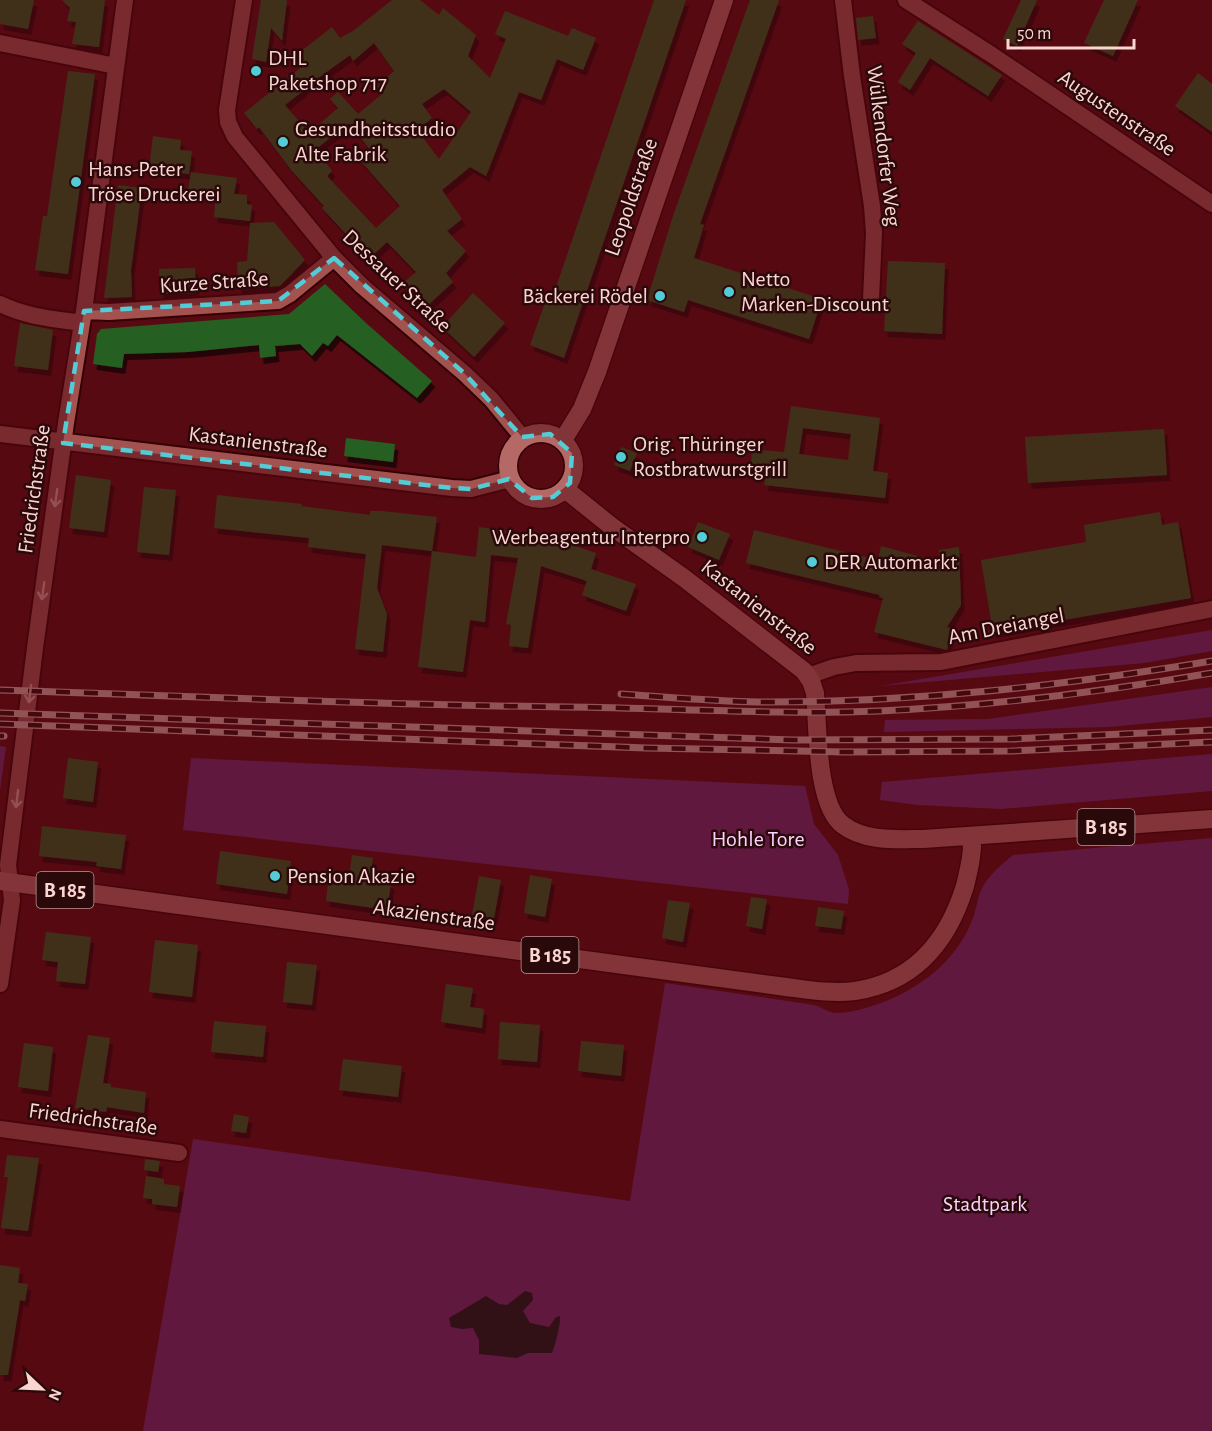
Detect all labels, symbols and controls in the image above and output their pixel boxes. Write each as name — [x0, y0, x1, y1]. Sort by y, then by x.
scale bar — [1008, 12, 1134, 50]
text: 50 m — [1017, 25, 1051, 43]
place label: DHL Paketshop 717 — [268, 47, 387, 94]
marker: DHL Paketshop 717 — [249, 64, 263, 78]
street label: Wülkendorfer Weg — [863, 64, 905, 228]
street label: Augustenstraße — [1054, 66, 1180, 160]
place label: Gesundheitsstudio Alte Fabrik — [295, 118, 456, 165]
marker: Gesundheitsstudio Alte Fabrik — [276, 135, 290, 149]
street label: Leopoldstraße — [601, 135, 661, 259]
place label: Hans-Peter Tröse Druckerei — [88, 158, 221, 205]
marker: Hans-Peter Tröse Druckerei — [69, 175, 83, 189]
street label: Dessauer Straße — [338, 225, 456, 337]
street label: Kurze Straße — [159, 267, 269, 297]
place label: Netto Marken-Discount — [741, 268, 889, 315]
place label: Bäckerei Rödel — [522, 285, 648, 307]
marker: Netto Marken-Discount — [722, 285, 736, 299]
marker: Bäckerei Rödel — [653, 289, 667, 303]
street label: Friedrichstraße — [14, 423, 54, 555]
street label: Kastanienstraße — [187, 423, 329, 461]
place label: Orig. Thüringer Rostbratwurstgrill — [633, 433, 787, 480]
marker: Orig. Thüringer Rostbratwurstgrill — [614, 450, 628, 464]
one-way arrow — [50, 487, 61, 507]
place label: Werbeagentur Interpro — [492, 526, 690, 548]
marker: Werbeagentur Interpro — [695, 530, 709, 544]
place label: DER Automarkt — [824, 551, 957, 573]
street label: Kastanienstraße — [697, 555, 821, 659]
marker: DER Automarkt — [805, 555, 819, 569]
one-way arrow — [37, 580, 48, 600]
street label: Am Dreiangel — [946, 604, 1066, 648]
one-way arrow — [24, 684, 35, 704]
one-way arrow — [11, 789, 22, 808]
road number: B 185 — [1078, 809, 1134, 845]
park label: Hohle Tore — [711, 828, 805, 850]
place label: Pension Akazie — [287, 865, 415, 887]
marker: Pension Akazie — [268, 869, 282, 883]
road number: B 185 — [36, 872, 94, 908]
street label: Akazienstraße — [372, 896, 496, 934]
road number: B 185 — [522, 937, 578, 973]
street label: Friedrichstraße — [27, 1099, 159, 1139]
park label: Stadtpark — [943, 1193, 1027, 1215]
north arrow — [12, 1359, 72, 1419]
text: N — [45, 1386, 64, 1403]

